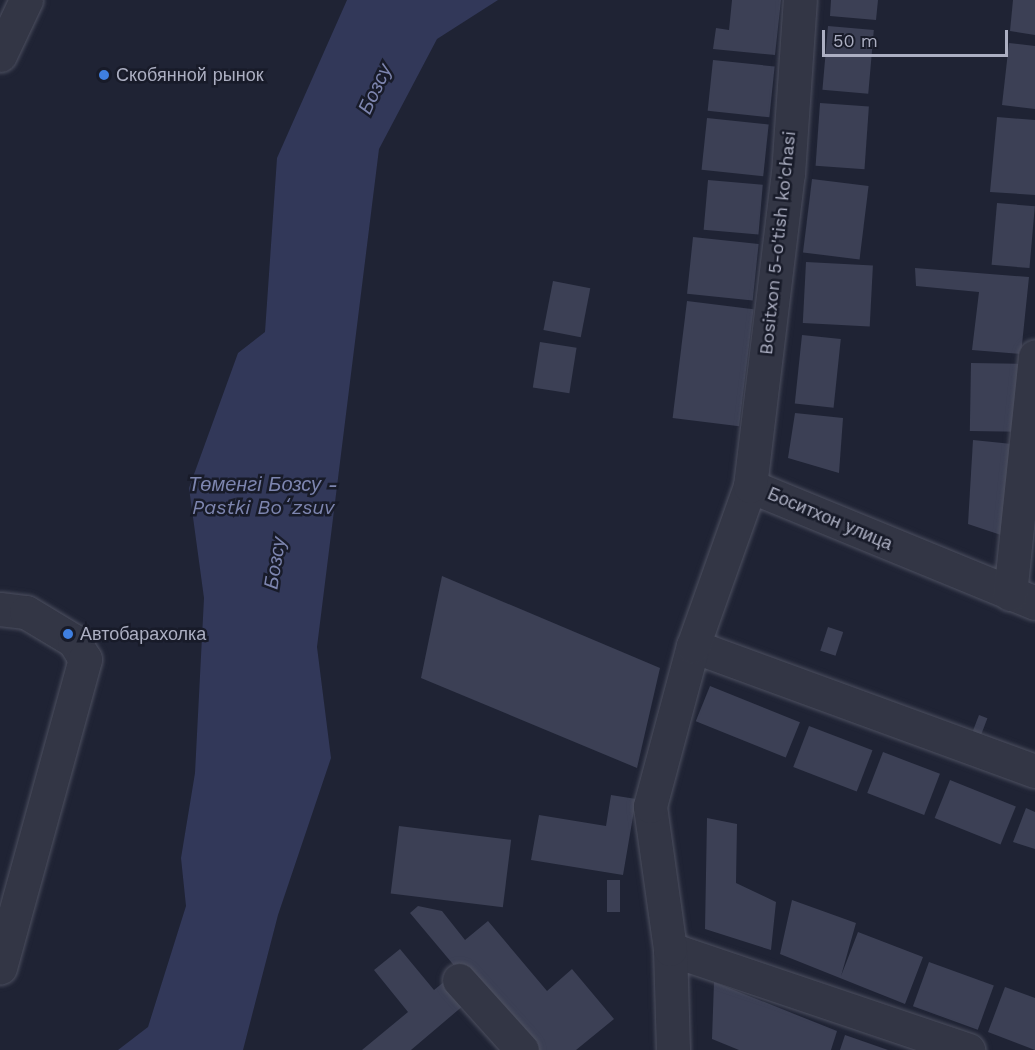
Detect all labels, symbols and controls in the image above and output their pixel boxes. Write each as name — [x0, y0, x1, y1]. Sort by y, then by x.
scale bar — [825, 18, 1011, 56]
text: 50 m — [833, 30, 878, 51]
water label: Бозсу — [353, 60, 397, 118]
place label: Скобянной рынок — [116, 64, 264, 86]
marker: Скобянной рынок — [97, 68, 111, 82]
street label: Bositxon 5-o'tish ko'chasi — [755, 130, 801, 356]
water label: Төменгі Бозсу - Pastki Boʻzsuv — [188, 473, 338, 520]
street label: Боситхон улица — [764, 483, 896, 555]
water label: Бозсу — [259, 535, 291, 591]
place label: Автобарахолка — [80, 623, 206, 645]
marker: Автобарахолка — [61, 627, 75, 641]

